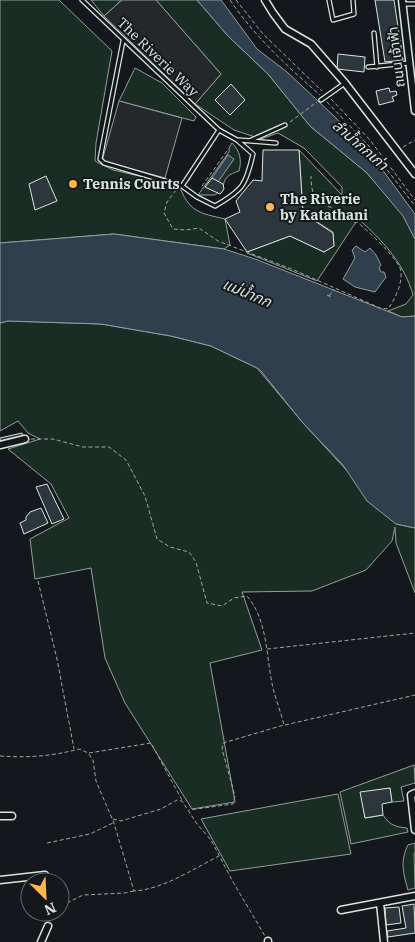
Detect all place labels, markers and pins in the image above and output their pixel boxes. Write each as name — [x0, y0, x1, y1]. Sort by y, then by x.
place label: Tennis Courts — [83, 175, 180, 193]
marker: Tennis Courts — [67, 178, 79, 190]
place label: The Riverie by Katathani — [280, 190, 368, 224]
marker: The Riverie by Katathani — [264, 201, 276, 213]

